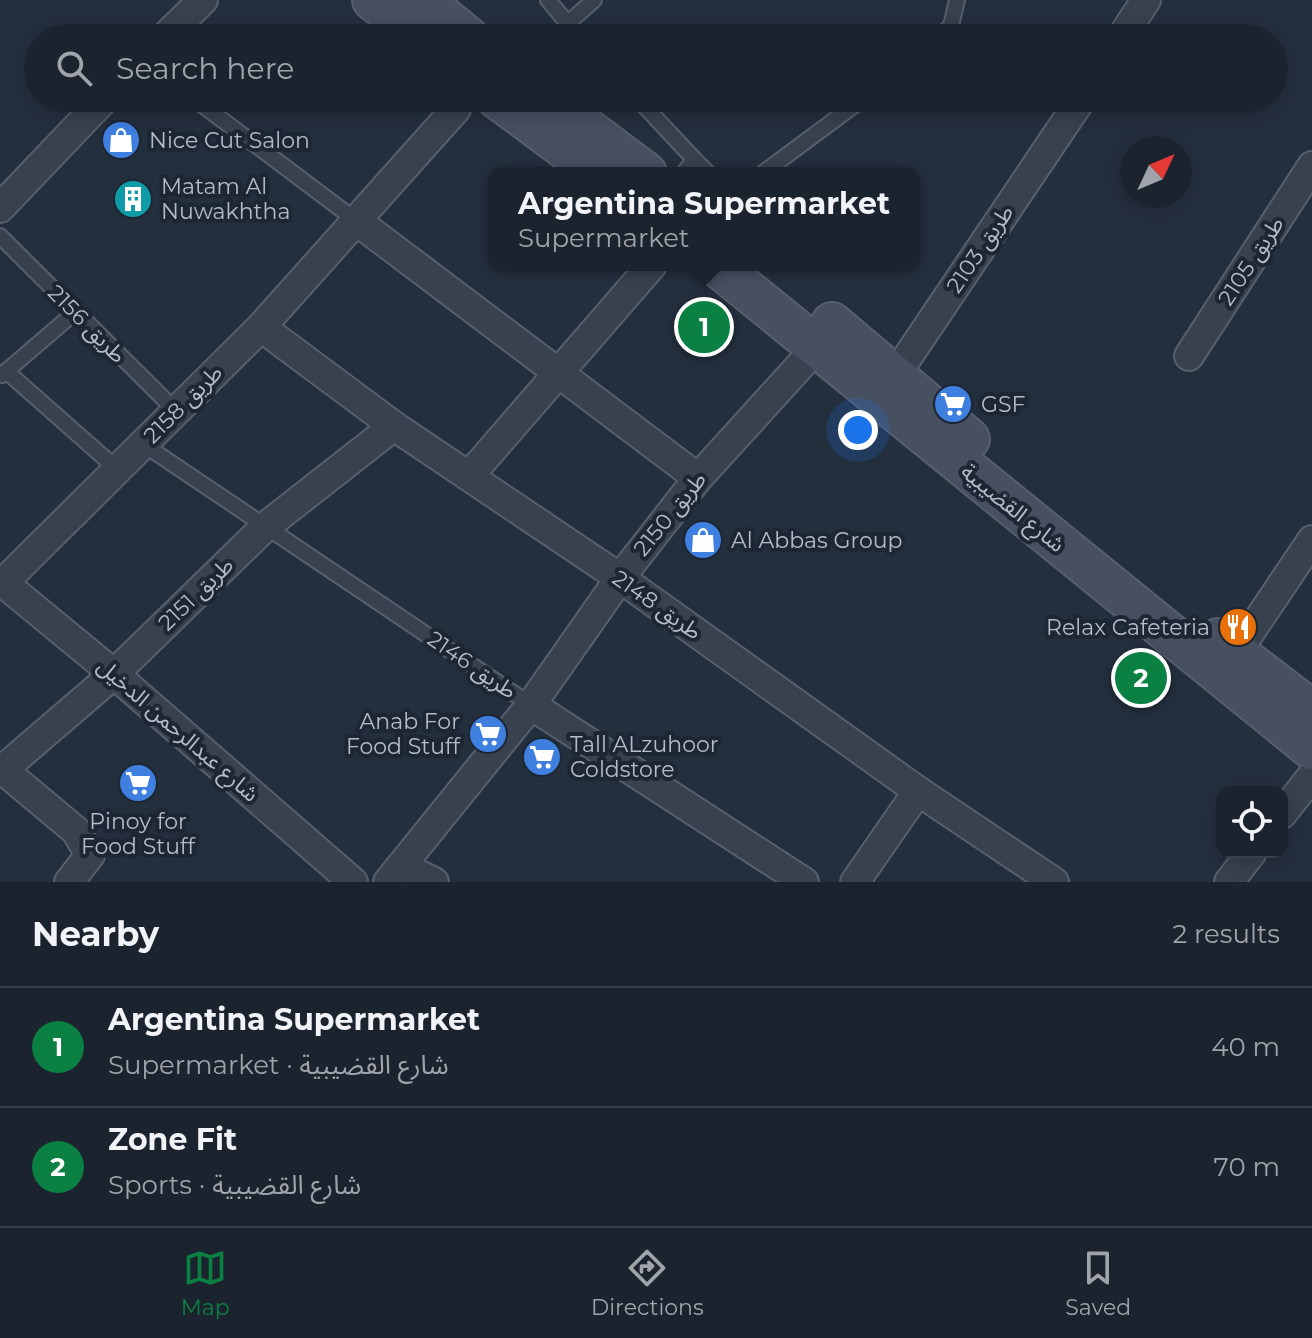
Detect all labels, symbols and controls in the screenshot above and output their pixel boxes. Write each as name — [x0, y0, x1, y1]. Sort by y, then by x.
search box — [24, 24, 1288, 112]
icon: search — [52, 46, 96, 90]
text: Search here — [116, 50, 294, 87]
shop icon: Nice Cut Salon — [100, 119, 142, 161]
place label: Nice Cut Salon — [149, 127, 310, 154]
north arrow — [1120, 136, 1192, 208]
popup — [488, 167, 920, 271]
place label: Matam Al Nuwakhtha — [161, 173, 290, 225]
building icon: Matam Al Nuwakhtha — [112, 178, 154, 220]
text: Argentina Supermarket — [518, 185, 890, 222]
street label: طريق 2103 — [941, 200, 1019, 298]
street label: طريق 2105 — [1212, 211, 1290, 311]
text: Supermarket — [518, 222, 689, 254]
street label: طريق 2156 — [42, 279, 132, 369]
pin: 1 — [678, 297, 730, 357]
street label: طريق 2158 — [138, 359, 228, 449]
supermarket icon: GSF — [932, 383, 974, 425]
place label: GSF — [981, 391, 1026, 418]
your location — [838, 410, 878, 450]
street label: شارع القضيبية — [954, 458, 1070, 560]
street label: طريق 2150 — [628, 466, 712, 562]
shop icon: Al Abbas Group — [682, 519, 724, 561]
place label: Al Abbas Group — [731, 527, 903, 554]
street label: طريق 2151 — [153, 552, 239, 636]
street label: طريق 2148 — [607, 565, 707, 645]
restaurant icon: Relax Cafeteria — [1217, 606, 1259, 648]
place label: Relax Cafeteria — [1046, 614, 1210, 641]
street label: طريق 2146 — [422, 625, 522, 705]
pin: 2 — [1115, 648, 1167, 708]
street label: شارع عبدالرحمن الدخيل — [90, 653, 264, 810]
place label: Anab For Food Stuff — [346, 708, 462, 760]
supermarket icon: Anab For Food Stuff — [467, 713, 509, 755]
place label: Tall ALzuhoor Coldstore — [570, 731, 719, 783]
supermarket icon: Tall ALzuhoor Coldstore — [521, 736, 563, 778]
supermarket icon: Pinoy for Food Stuff — [117, 762, 159, 804]
map controls — [1216, 786, 1288, 858]
button: locate — [1216, 786, 1288, 858]
place label: Pinoy for Food Stuff — [81, 808, 197, 860]
text: Nearby — [32, 913, 159, 955]
text: 2 results — [1172, 918, 1280, 950]
text: Argentina Supermarket — [108, 1001, 480, 1038]
text: 1 — [53, 1031, 63, 1063]
text: 40 m — [1211, 1031, 1280, 1063]
text: Supermarket · شارع القضيبية — [108, 1049, 449, 1081]
text: Zone Fit — [108, 1121, 237, 1158]
text: 2 — [50, 1151, 66, 1183]
text: 70 m — [1214, 1151, 1280, 1183]
text: Sports · شارع القضيبية — [108, 1169, 361, 1201]
tab: Map — [181, 1246, 230, 1321]
tab: Directions — [591, 1246, 704, 1321]
tab: Saved — [1065, 1246, 1131, 1321]

